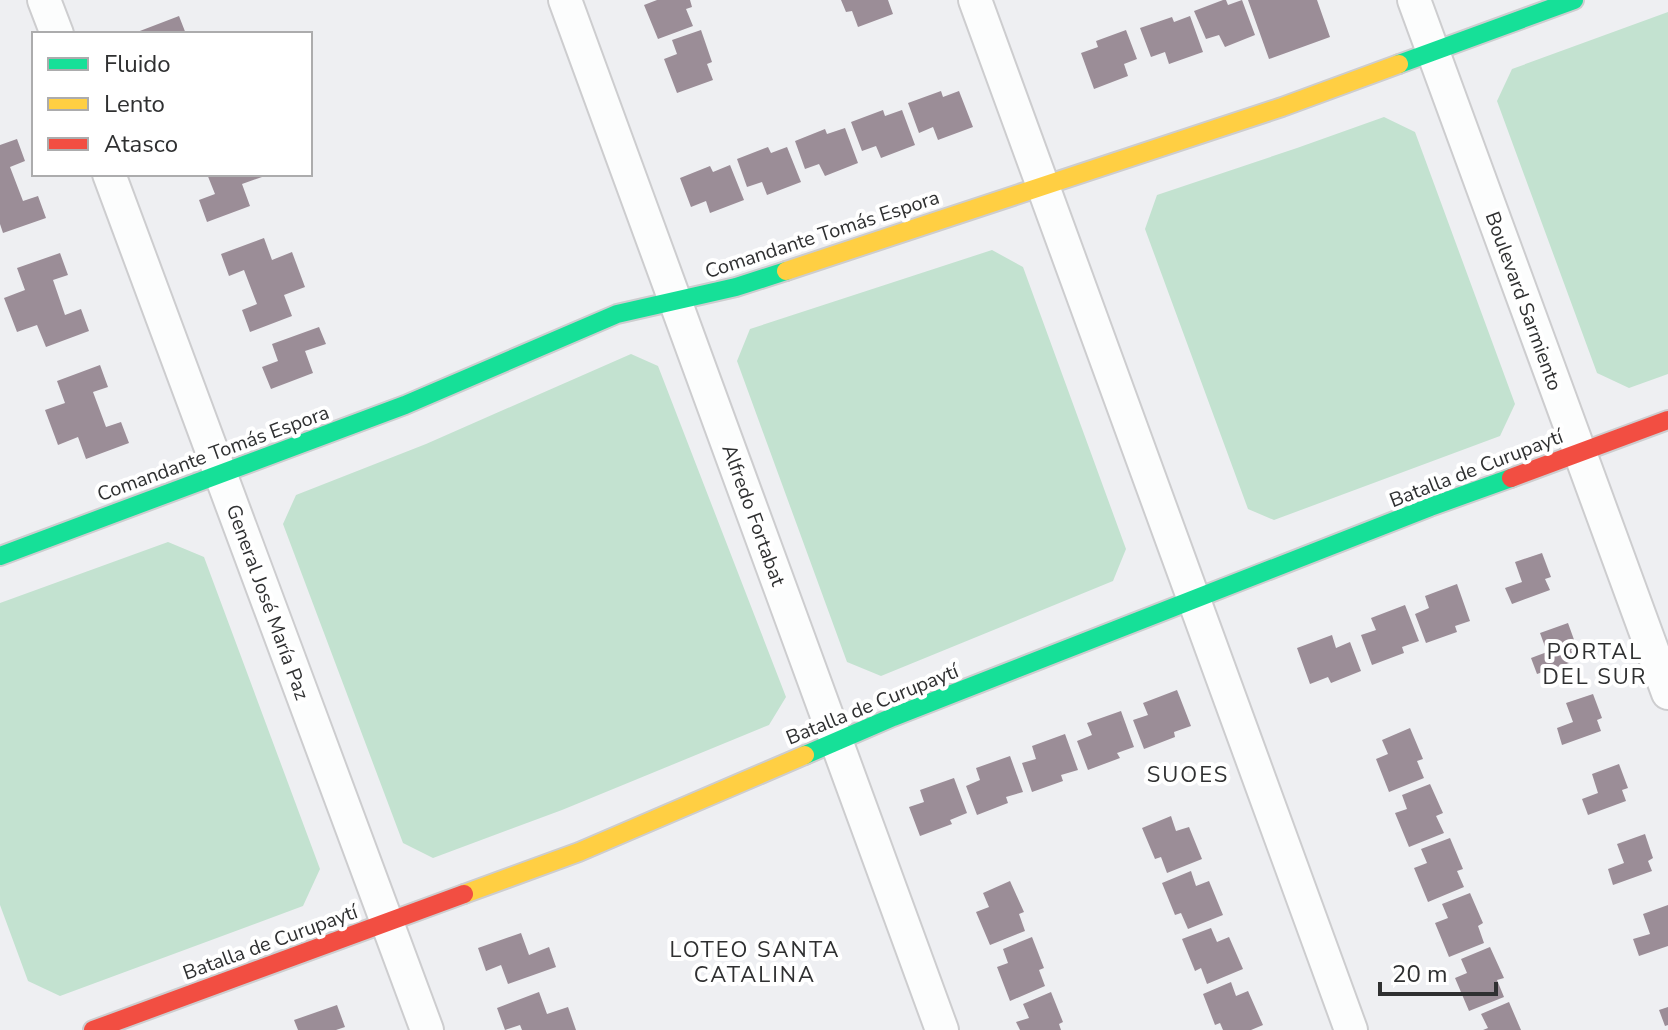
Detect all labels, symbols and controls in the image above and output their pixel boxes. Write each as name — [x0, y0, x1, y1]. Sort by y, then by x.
legend — [32, 32, 312, 176]
text: Fluido — [104, 48, 171, 80]
text: Lento — [104, 88, 165, 120]
text: Atasco — [104, 128, 178, 160]
street label: Comandante Tomás Espora — [702, 184, 943, 285]
street label: Boulevard Sarmiento — [1479, 208, 1568, 394]
street label: Comandante Tomás Espora — [93, 399, 333, 508]
street label: Batalla de Curupaytí — [1386, 422, 1568, 514]
street label: Alfredo Fortabat — [715, 441, 792, 591]
street label: General José María Paz — [220, 501, 315, 704]
district label: PORTAL DEL SUR — [1542, 637, 1648, 692]
street label: Batalla de Curupaytí — [782, 657, 964, 751]
district label: SUOES — [1147, 760, 1229, 790]
street label: Batalla de Curupaytí — [179, 898, 362, 987]
district label: LOTEO SANTA CATALINA — [670, 935, 841, 990]
scale bar — [1380, 946, 1496, 996]
text: 20 m — [1392, 958, 1448, 990]

